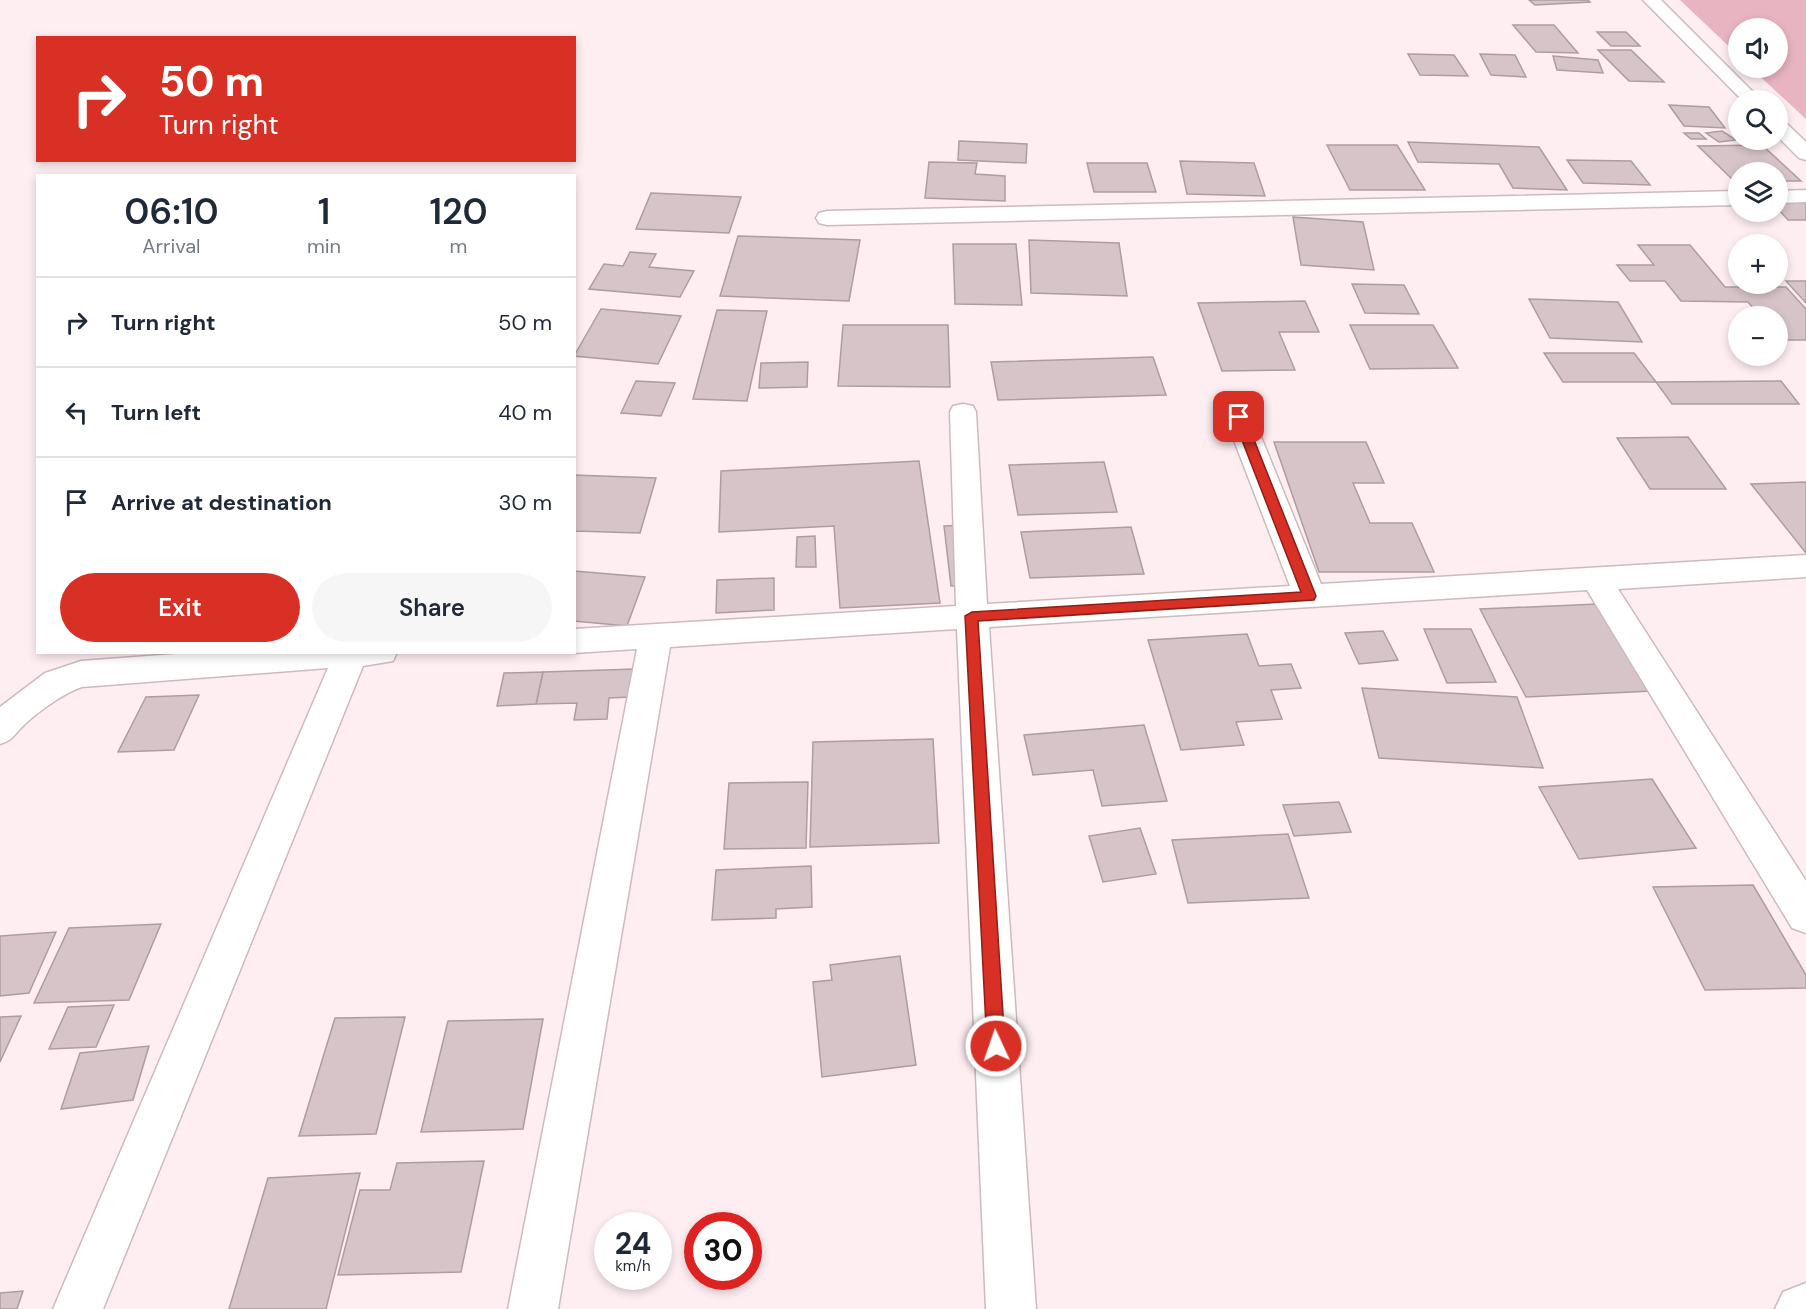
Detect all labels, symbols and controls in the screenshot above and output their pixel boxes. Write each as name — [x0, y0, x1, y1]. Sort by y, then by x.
map controls — [1728, 18, 1788, 366]
button: sound — [1728, 18, 1788, 78]
text: 50 m — [159, 54, 264, 109]
icon: right — [60, 60, 138, 138]
button: search — [1728, 90, 1788, 150]
text: Turn right — [159, 107, 279, 142]
button: layers — [1728, 162, 1788, 222]
text: 06:10 — [124, 188, 219, 235]
text: 1 — [318, 188, 330, 235]
text: 120 — [429, 188, 488, 235]
text: Arrival — [142, 233, 201, 259]
text: min — [307, 233, 341, 259]
text: m — [450, 233, 467, 259]
button: + — [1728, 234, 1788, 294]
icon: right — [60, 306, 93, 339]
button: − — [1728, 306, 1788, 366]
text: Turn right — [111, 308, 216, 337]
text: 50 m — [498, 308, 552, 337]
pin — [1213, 391, 1264, 442]
icon: left — [60, 396, 93, 429]
text: Turn left — [111, 398, 201, 427]
text: 40 m — [498, 398, 552, 427]
icon: arrive — [1222, 400, 1255, 433]
icon: arrive — [60, 486, 93, 519]
text: Arrive at destination — [111, 488, 332, 517]
text: 30 m — [498, 488, 552, 517]
button: Exit — [60, 573, 300, 642]
button: Share — [312, 573, 552, 642]
position arrow — [964, 1014, 1028, 1078]
speed limit sign: 30 — [684, 1212, 762, 1290]
text: 24 — [615, 1224, 651, 1263]
text: km/h — [615, 1256, 651, 1276]

